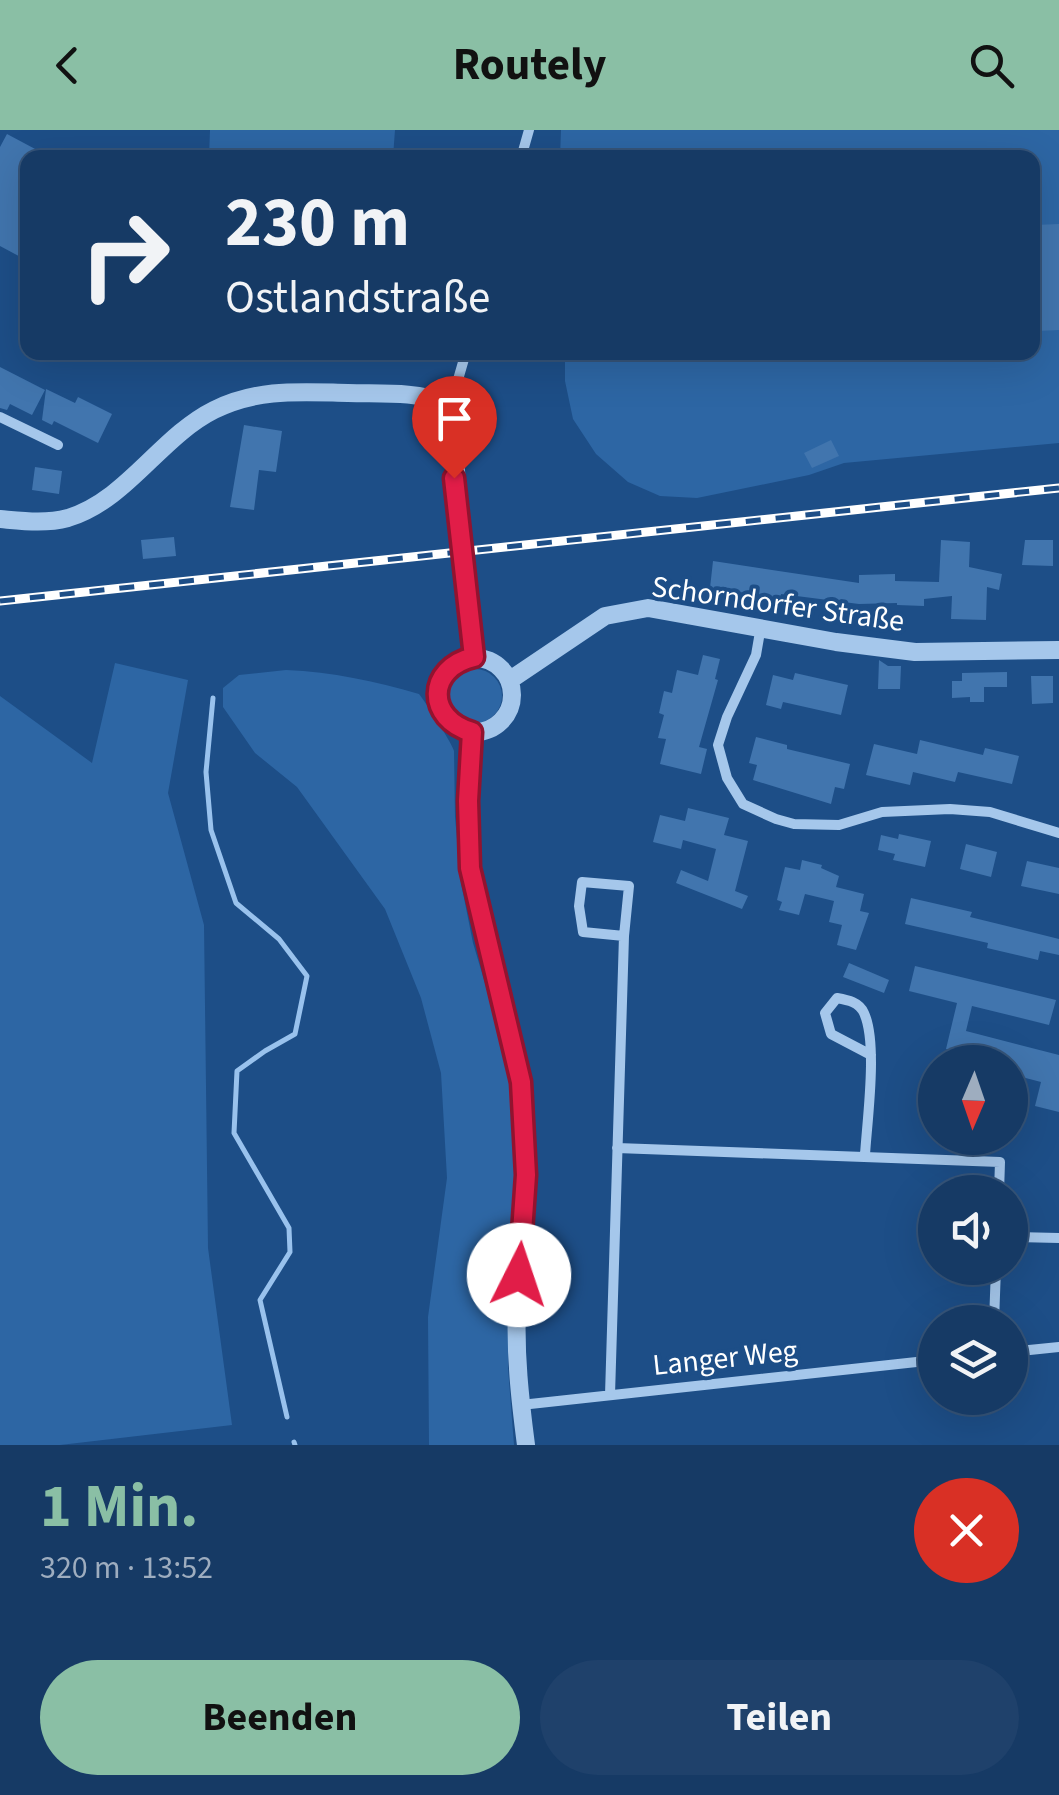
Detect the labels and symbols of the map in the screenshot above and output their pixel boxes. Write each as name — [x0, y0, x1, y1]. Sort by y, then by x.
pin — [412, 376, 497, 479]
street label: Schorndorfer Straße — [649, 565, 907, 643]
north arrow — [918, 1045, 1028, 1155]
position arrow — [467, 1223, 571, 1327]
street label: Langer Weg — [650, 1329, 800, 1387]

